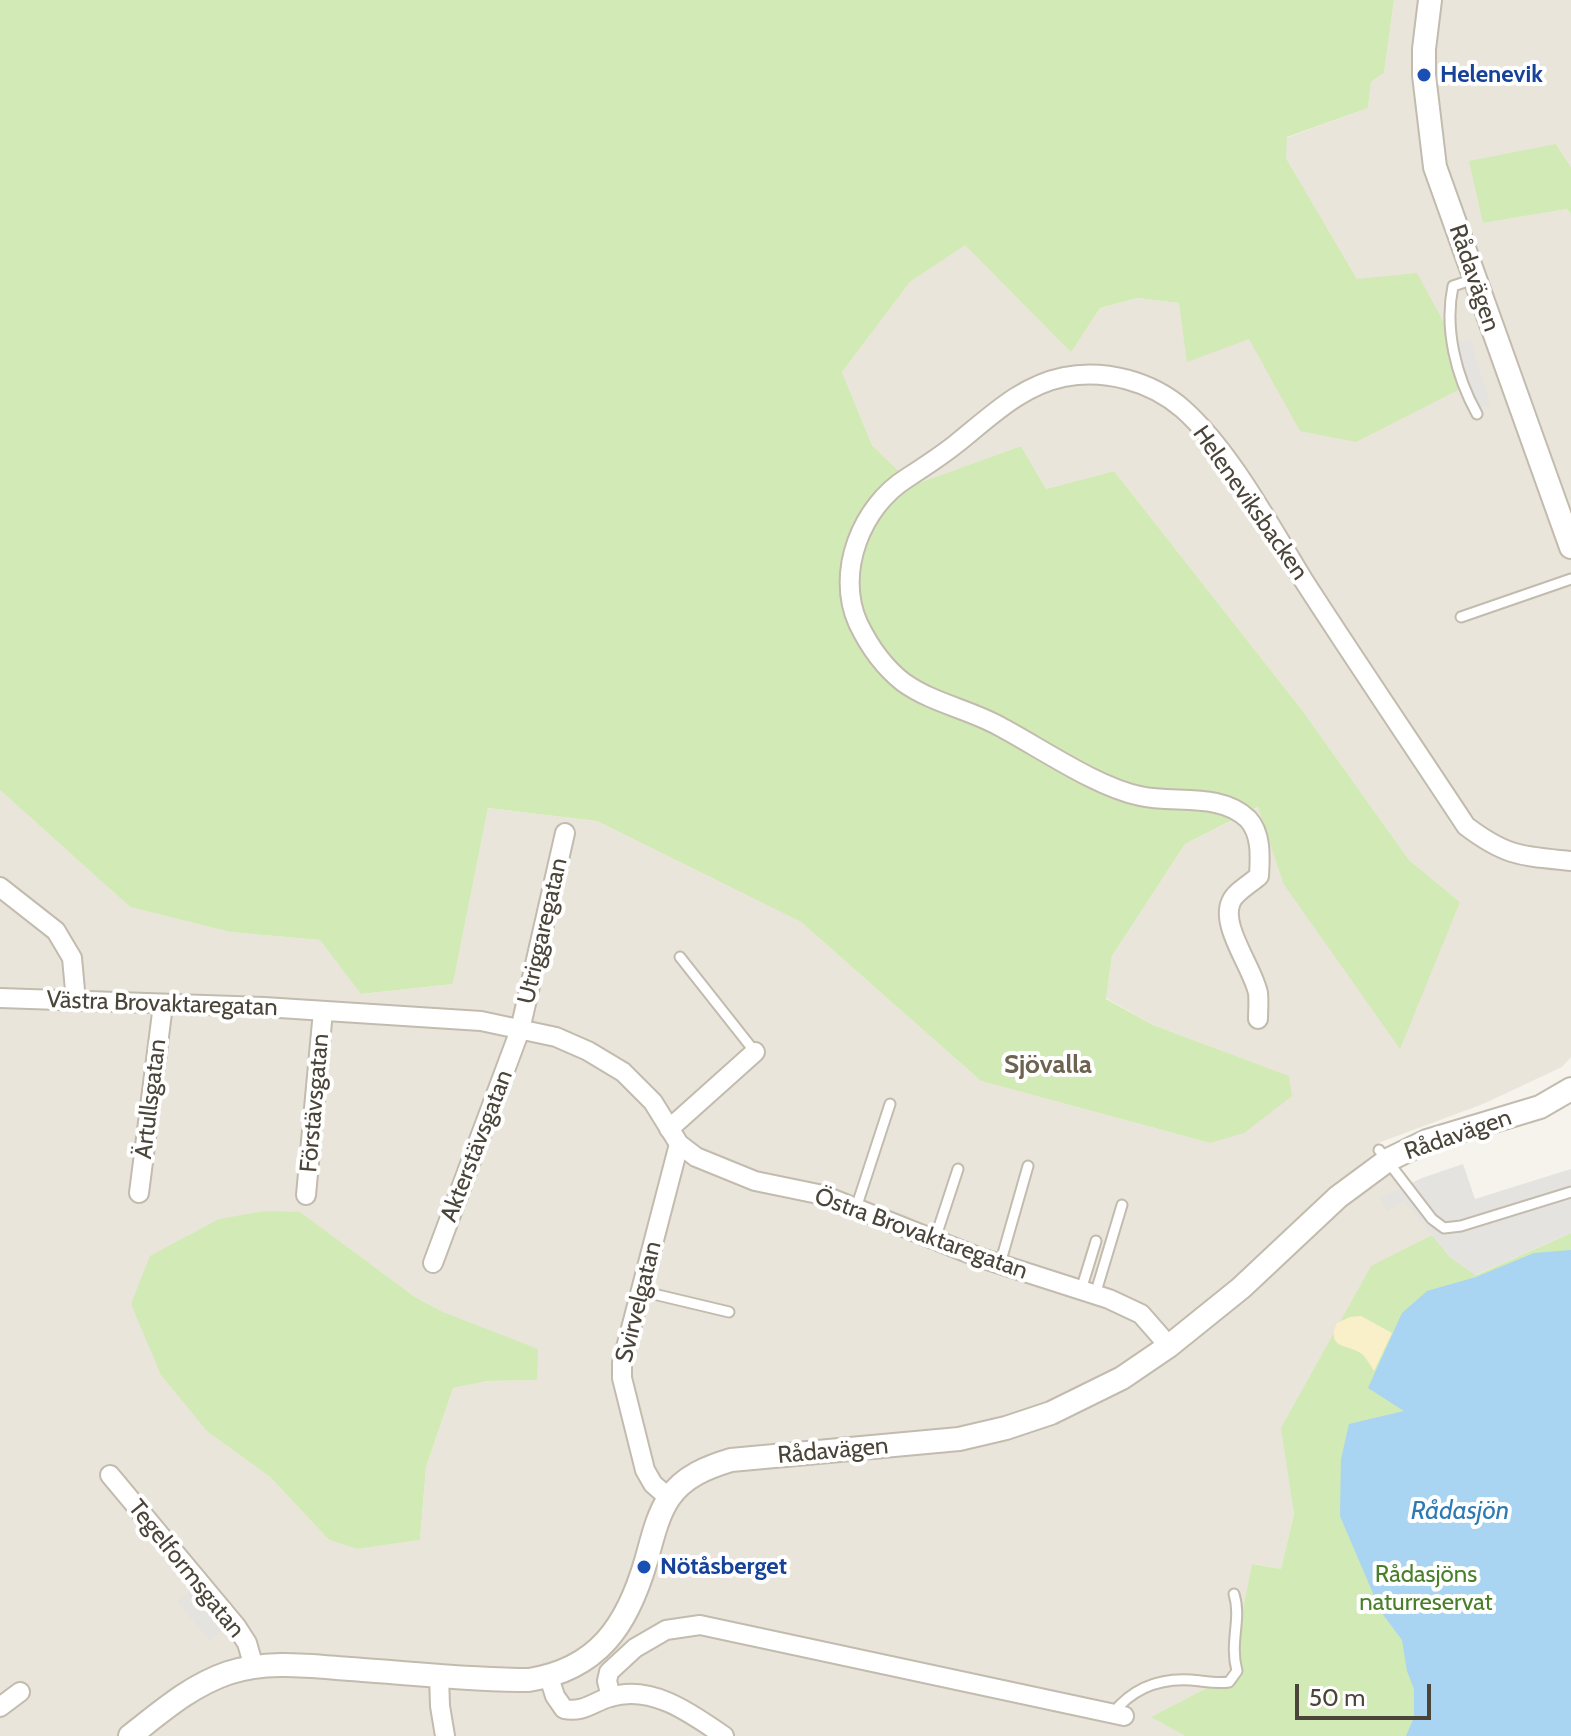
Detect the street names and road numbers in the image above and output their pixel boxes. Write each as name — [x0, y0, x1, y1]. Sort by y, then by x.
street label: Rådavägen — [1442, 221, 1506, 335]
street label: Heleneviksbacken — [1186, 420, 1314, 586]
street label: Utriggaregatan — [512, 855, 574, 1007]
street label: Västra Brovaktaregatan — [46, 986, 278, 1022]
street label: Förstävsgatan — [295, 1032, 335, 1174]
street label: Ärtullsgatan — [129, 1037, 173, 1161]
street label: Akterstävsgatan — [435, 1066, 519, 1226]
street label: Rådavägen — [1401, 1103, 1515, 1167]
street label: Östra Brovaktaregatan — [811, 1182, 1031, 1286]
street label: Svirvelgatan — [610, 1238, 668, 1366]
street label: Rådavägen — [776, 1432, 890, 1470]
street label: Tegelformsgatan — [122, 1494, 250, 1644]

